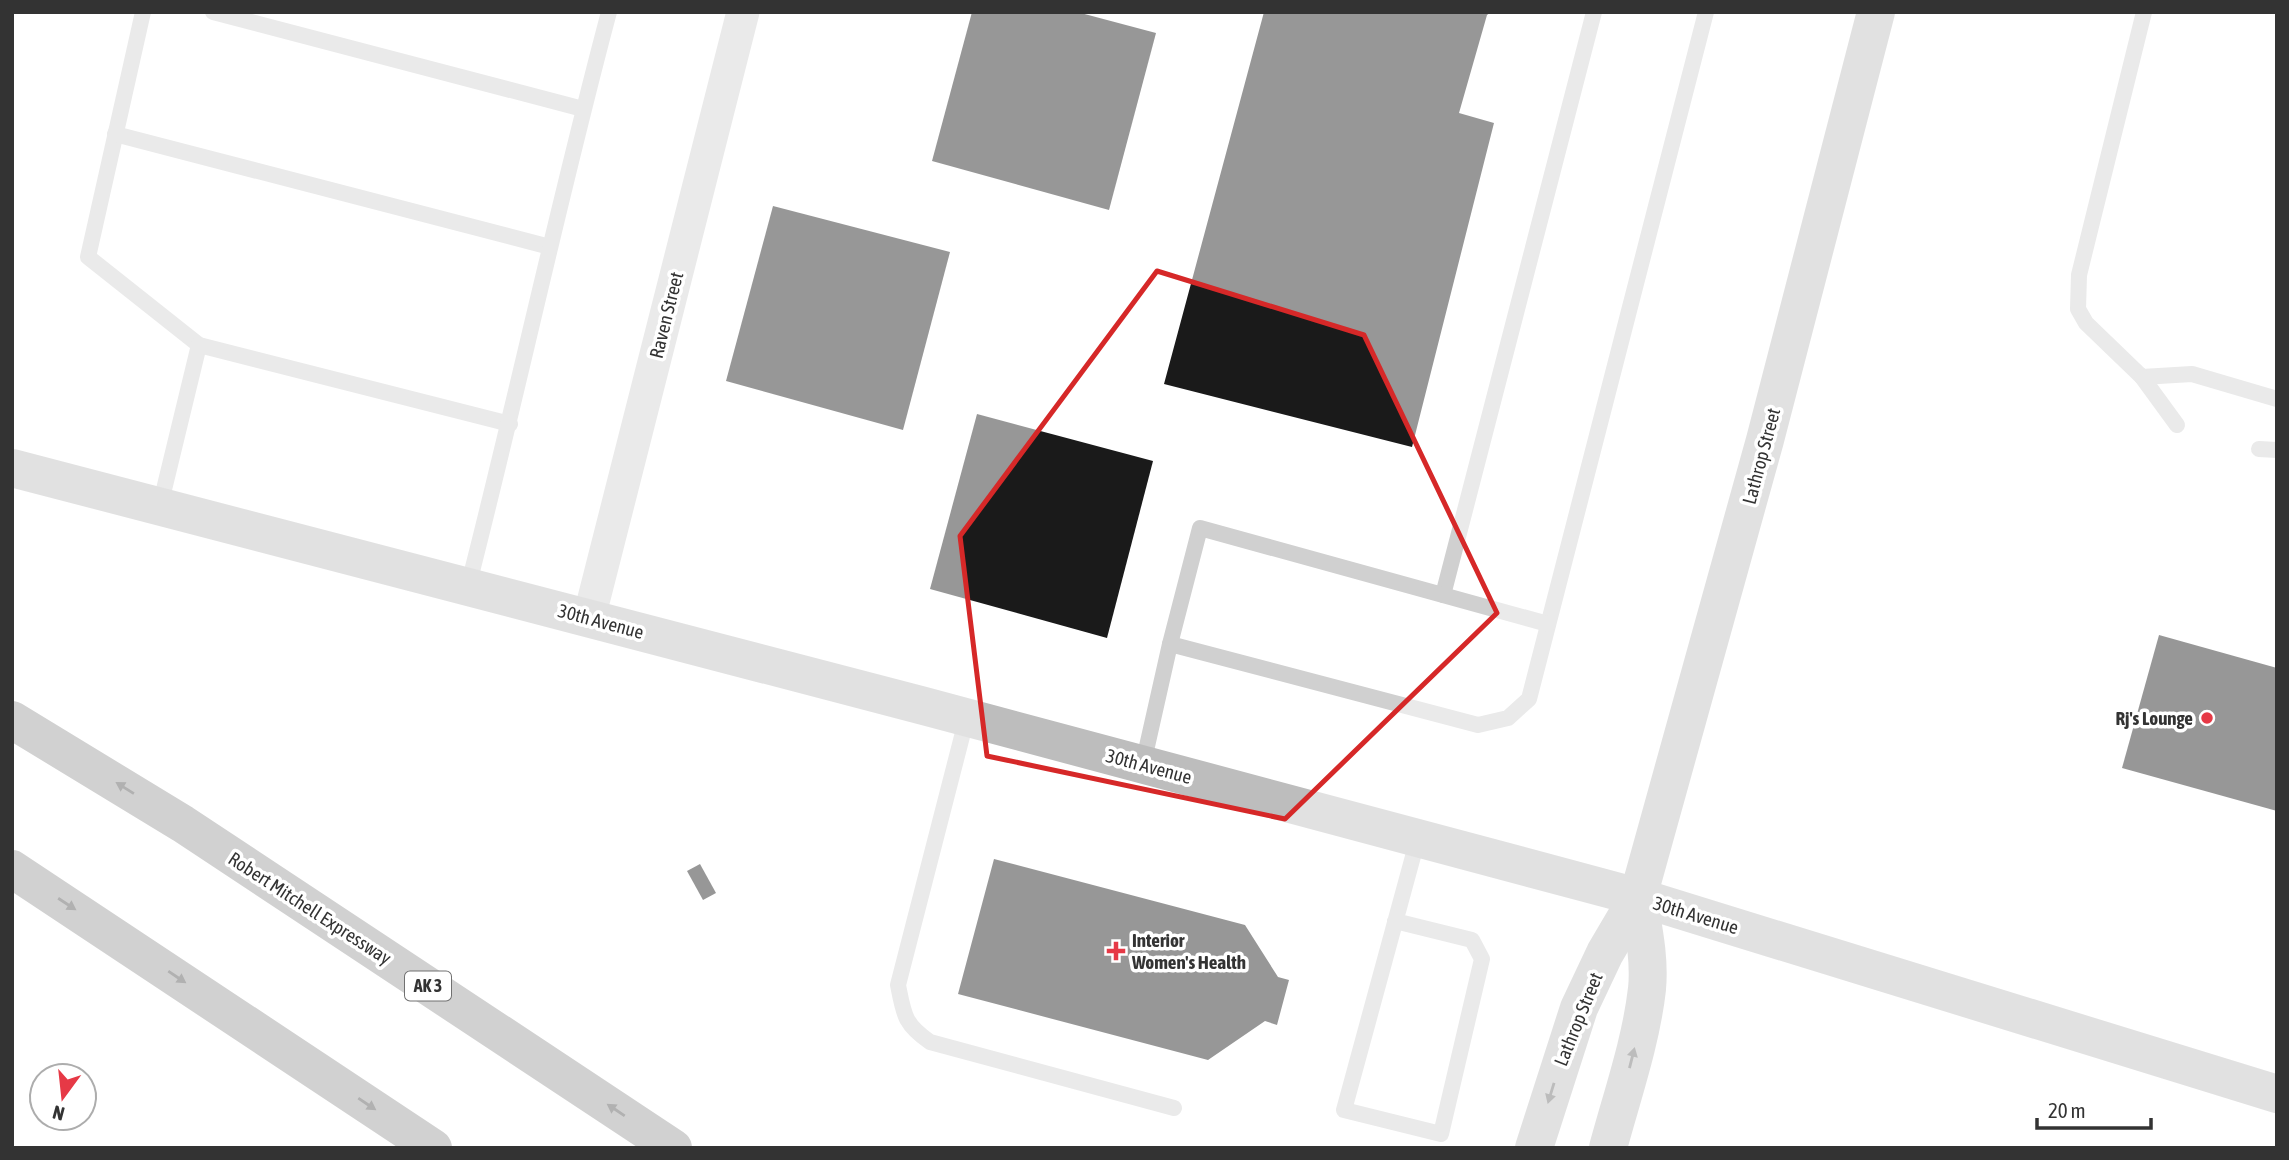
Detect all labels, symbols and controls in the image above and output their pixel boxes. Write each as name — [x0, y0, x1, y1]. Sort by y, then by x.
street label: Raven Street — [645, 270, 687, 360]
street label: Lathrop Street — [1738, 405, 1784, 507]
street label: 30th Avenue — [556, 599, 646, 643]
place label: Rj's Lounge — [2116, 707, 2193, 729]
marker: Rj's Lounge — [2199, 710, 2215, 726]
street label: 30th Avenue — [1104, 744, 1194, 788]
one-way arrow — [116, 782, 135, 795]
street label: Robert Mitchell Expressway — [224, 847, 396, 969]
street label: 30th Avenue — [1651, 892, 1741, 938]
one-way arrow — [57, 897, 76, 910]
place label: Interior Women's Health — [1131, 929, 1246, 973]
marker: Interior Women's Health — [1106, 941, 1126, 961]
street label: Lathrop Street — [1549, 969, 1607, 1069]
one-way arrow — [167, 971, 187, 984]
road number: AK 3 — [405, 972, 451, 1001]
one-way arrow — [1627, 1047, 1638, 1069]
north arrow — [28, 1062, 98, 1132]
one-way arrow — [1545, 1083, 1555, 1104]
scale bar — [2037, 1086, 2151, 1130]
one-way arrow — [357, 1097, 376, 1110]
text: 20 m — [2048, 1098, 2086, 1122]
text: N — [50, 1101, 67, 1125]
one-way arrow — [607, 1103, 626, 1116]

